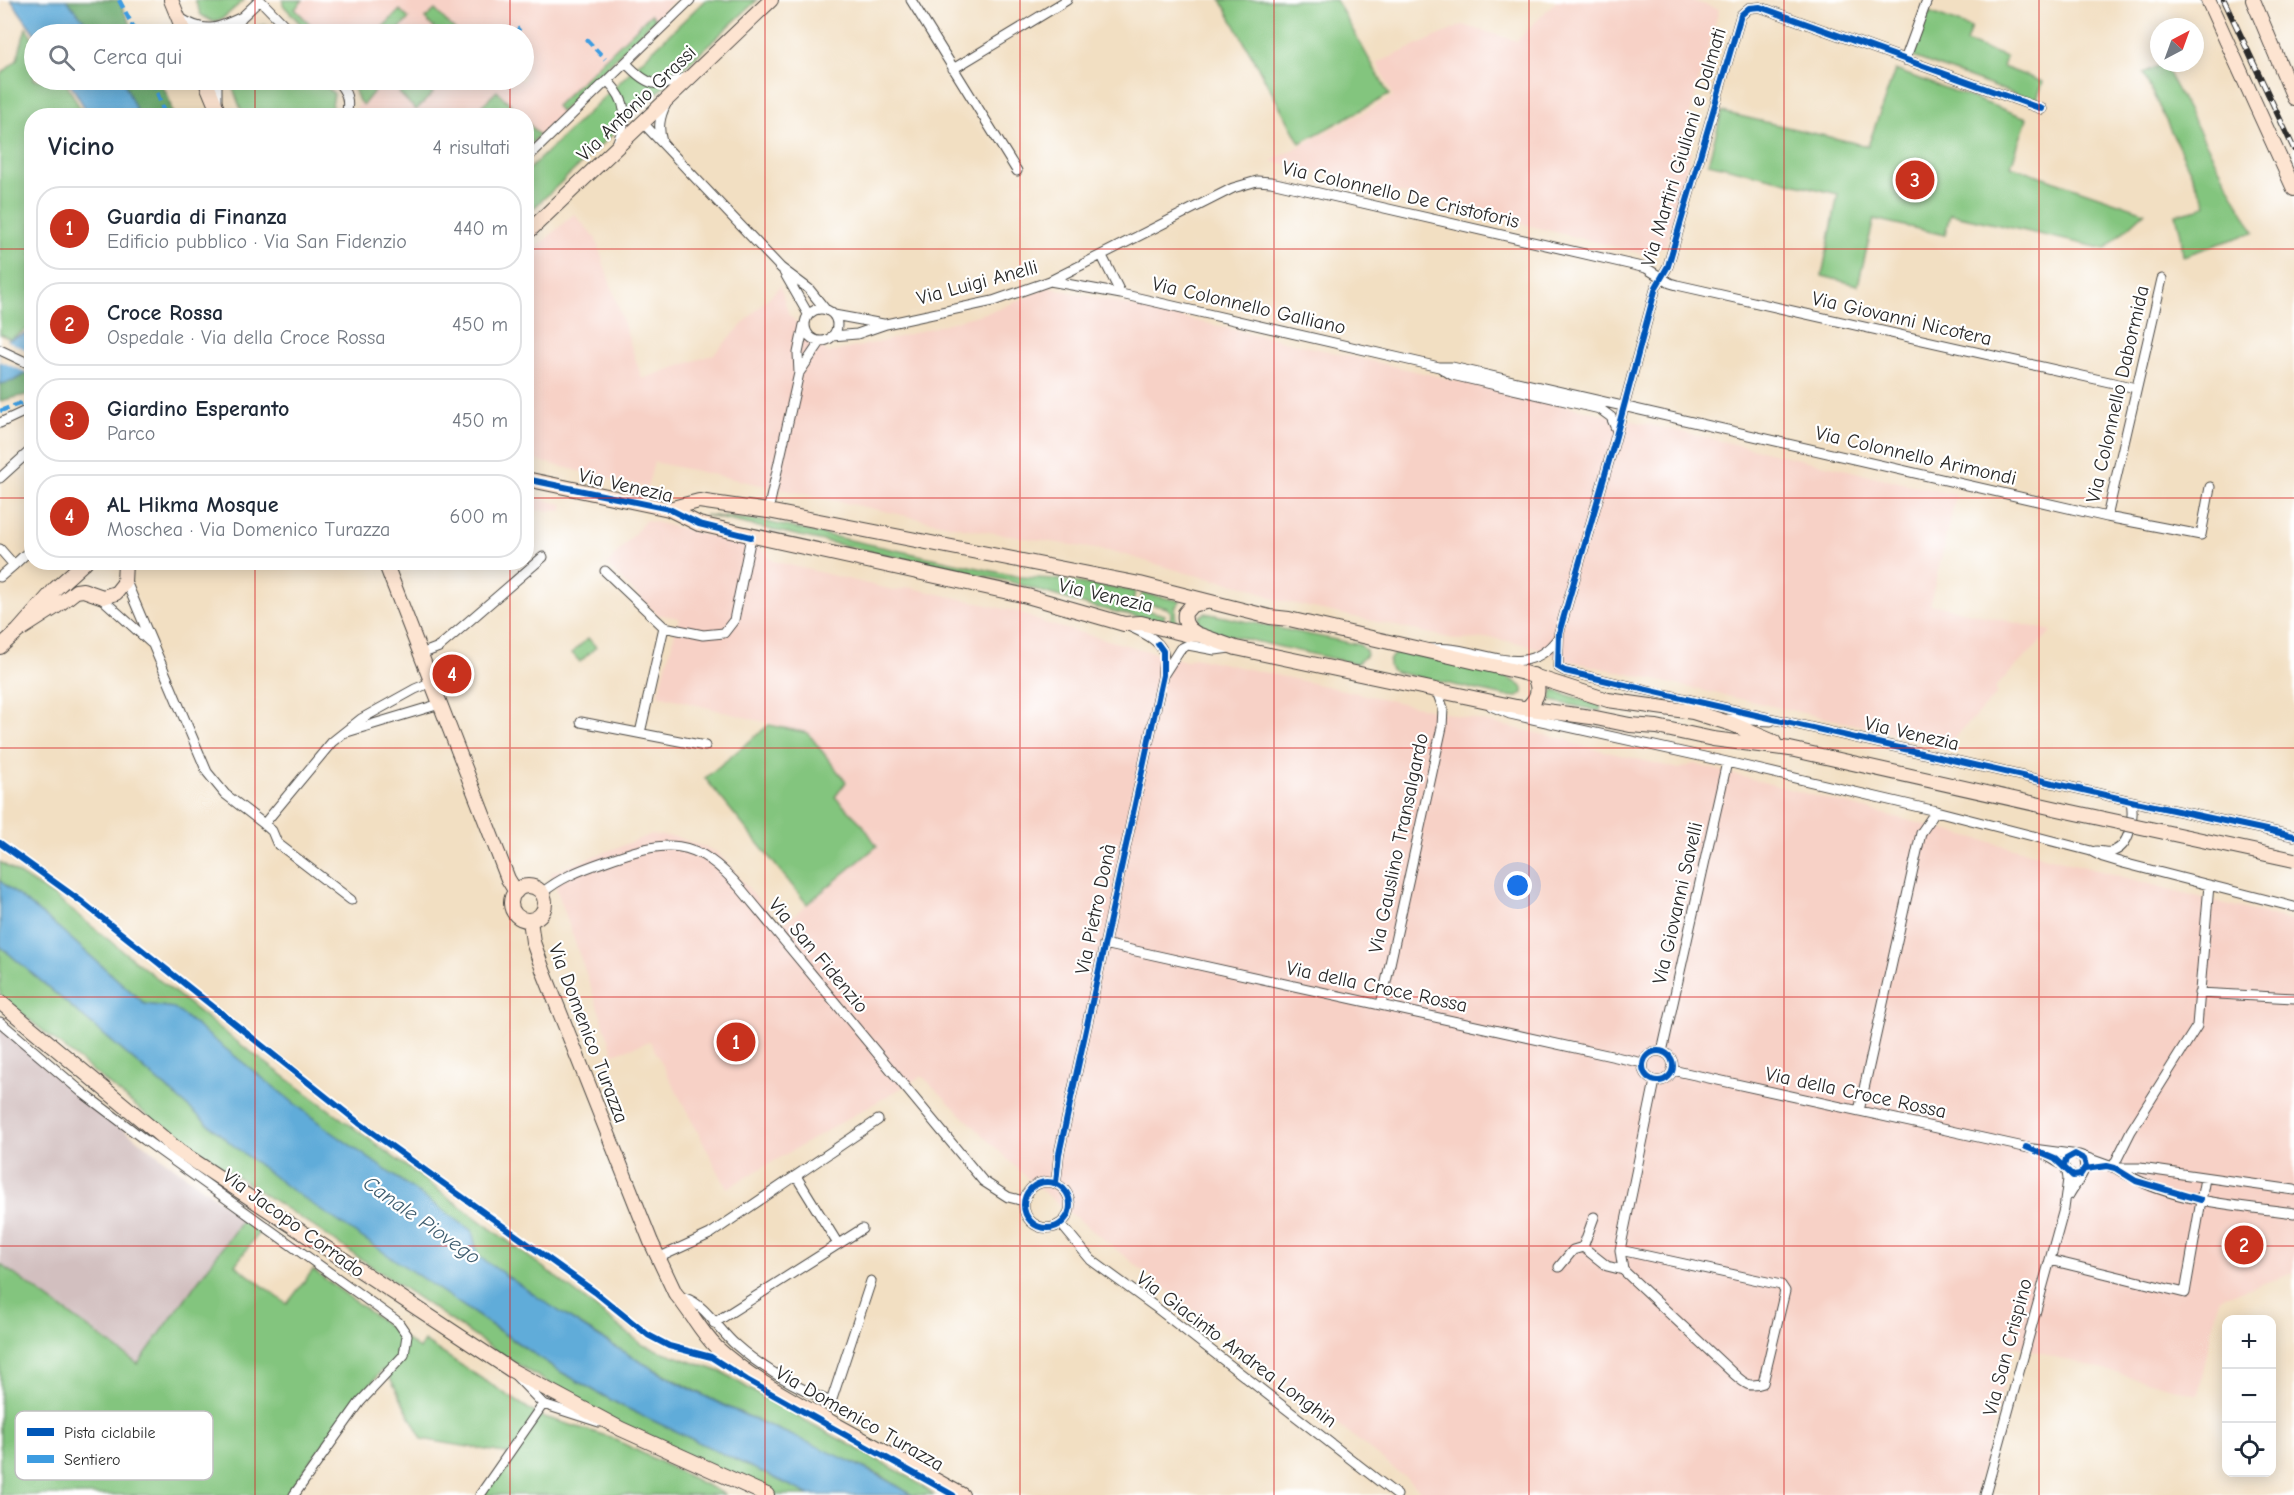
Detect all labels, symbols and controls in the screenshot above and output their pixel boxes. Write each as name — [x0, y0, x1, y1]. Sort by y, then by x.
north arrow — [2150, 18, 2204, 72]
search box — [24, 24, 534, 90]
street label: Via Martiri Giuliani e Dalmati — [1636, 25, 1731, 269]
icon: search — [45, 41, 78, 74]
street label: Via Antonio Grassi — [572, 41, 701, 166]
text: Cerca qui — [93, 44, 183, 70]
text: Vicino — [48, 132, 114, 162]
text: 4 risultati — [433, 136, 510, 159]
street label: Via Colonnello De Cristoforis — [1280, 156, 1522, 233]
pin: 3 — [1896, 158, 1934, 202]
text: Guardia di Finanza — [107, 204, 287, 230]
text: 1 — [66, 217, 73, 240]
text: 440 m — [453, 217, 508, 240]
text: Edificio pubblico · Via San Fidenzio — [107, 230, 407, 253]
street label: Via Luigi Anelli — [914, 255, 1040, 310]
street label: Via Colonnello Galliano — [1150, 272, 1348, 339]
street label: Via Colonnello Dabormida — [2081, 283, 2154, 505]
street label: Via Giovanni Nicotera — [1810, 287, 1994, 350]
text: Croce Rossa — [107, 300, 223, 326]
text: 2 — [65, 313, 74, 336]
text: 450 m — [452, 313, 508, 336]
text: Ospedale · Via della Croce Rossa — [107, 326, 385, 349]
text: Giardino Esperanto — [107, 396, 289, 422]
text: 3 — [65, 409, 74, 432]
text: 450 m — [452, 409, 508, 432]
street label: Via Colonnello Arimondi — [1813, 421, 2019, 490]
text: Parco — [107, 422, 155, 445]
street label: Via Venezia — [576, 463, 675, 508]
text: AL Hikma Mosque — [107, 492, 278, 518]
text: 4 — [65, 505, 74, 528]
text: 600 m — [450, 505, 508, 528]
text: Moschea · Via Domenico Turazza — [107, 518, 390, 541]
street label: Via Venezia — [1056, 573, 1155, 618]
pin: 4 — [432, 652, 472, 696]
street label: Via Venezia — [1862, 711, 1961, 756]
street label: Via Gauslino Transalgardo — [1364, 731, 1433, 955]
street label: Via Giovanni Savelli — [1648, 820, 1707, 986]
street label: Via Pietro Donà — [1070, 842, 1121, 977]
your location — [1503, 871, 1532, 900]
street label: Via San Fidenzio — [764, 893, 873, 1017]
street label: Via Domenico Turazza — [544, 940, 633, 1126]
street label: Via della Croce Rossa — [1284, 956, 1470, 1017]
pin: 1 — [716, 1020, 756, 1064]
street label: Via della Croce Rossa — [1763, 1062, 1949, 1123]
street label: Via Jacopo Corrado — [218, 1164, 369, 1283]
water label: Canale Piovego — [359, 1171, 485, 1269]
pin: 2 — [2224, 1222, 2264, 1268]
street label: Via Giacinto Andrea Longhin — [1132, 1266, 1342, 1432]
street label: Via San Crispino — [1978, 1276, 2037, 1418]
map controls — [2222, 1315, 2276, 1477]
button: + — [2222, 1315, 2276, 1369]
street label: Via Domenico Turazza — [772, 1361, 948, 1476]
button: − — [2222, 1369, 2276, 1423]
legend — [15, 1411, 213, 1480]
button: locate — [2222, 1423, 2276, 1477]
text: Pista ciclabile — [64, 1424, 156, 1442]
text: Sentiero — [64, 1451, 120, 1469]

